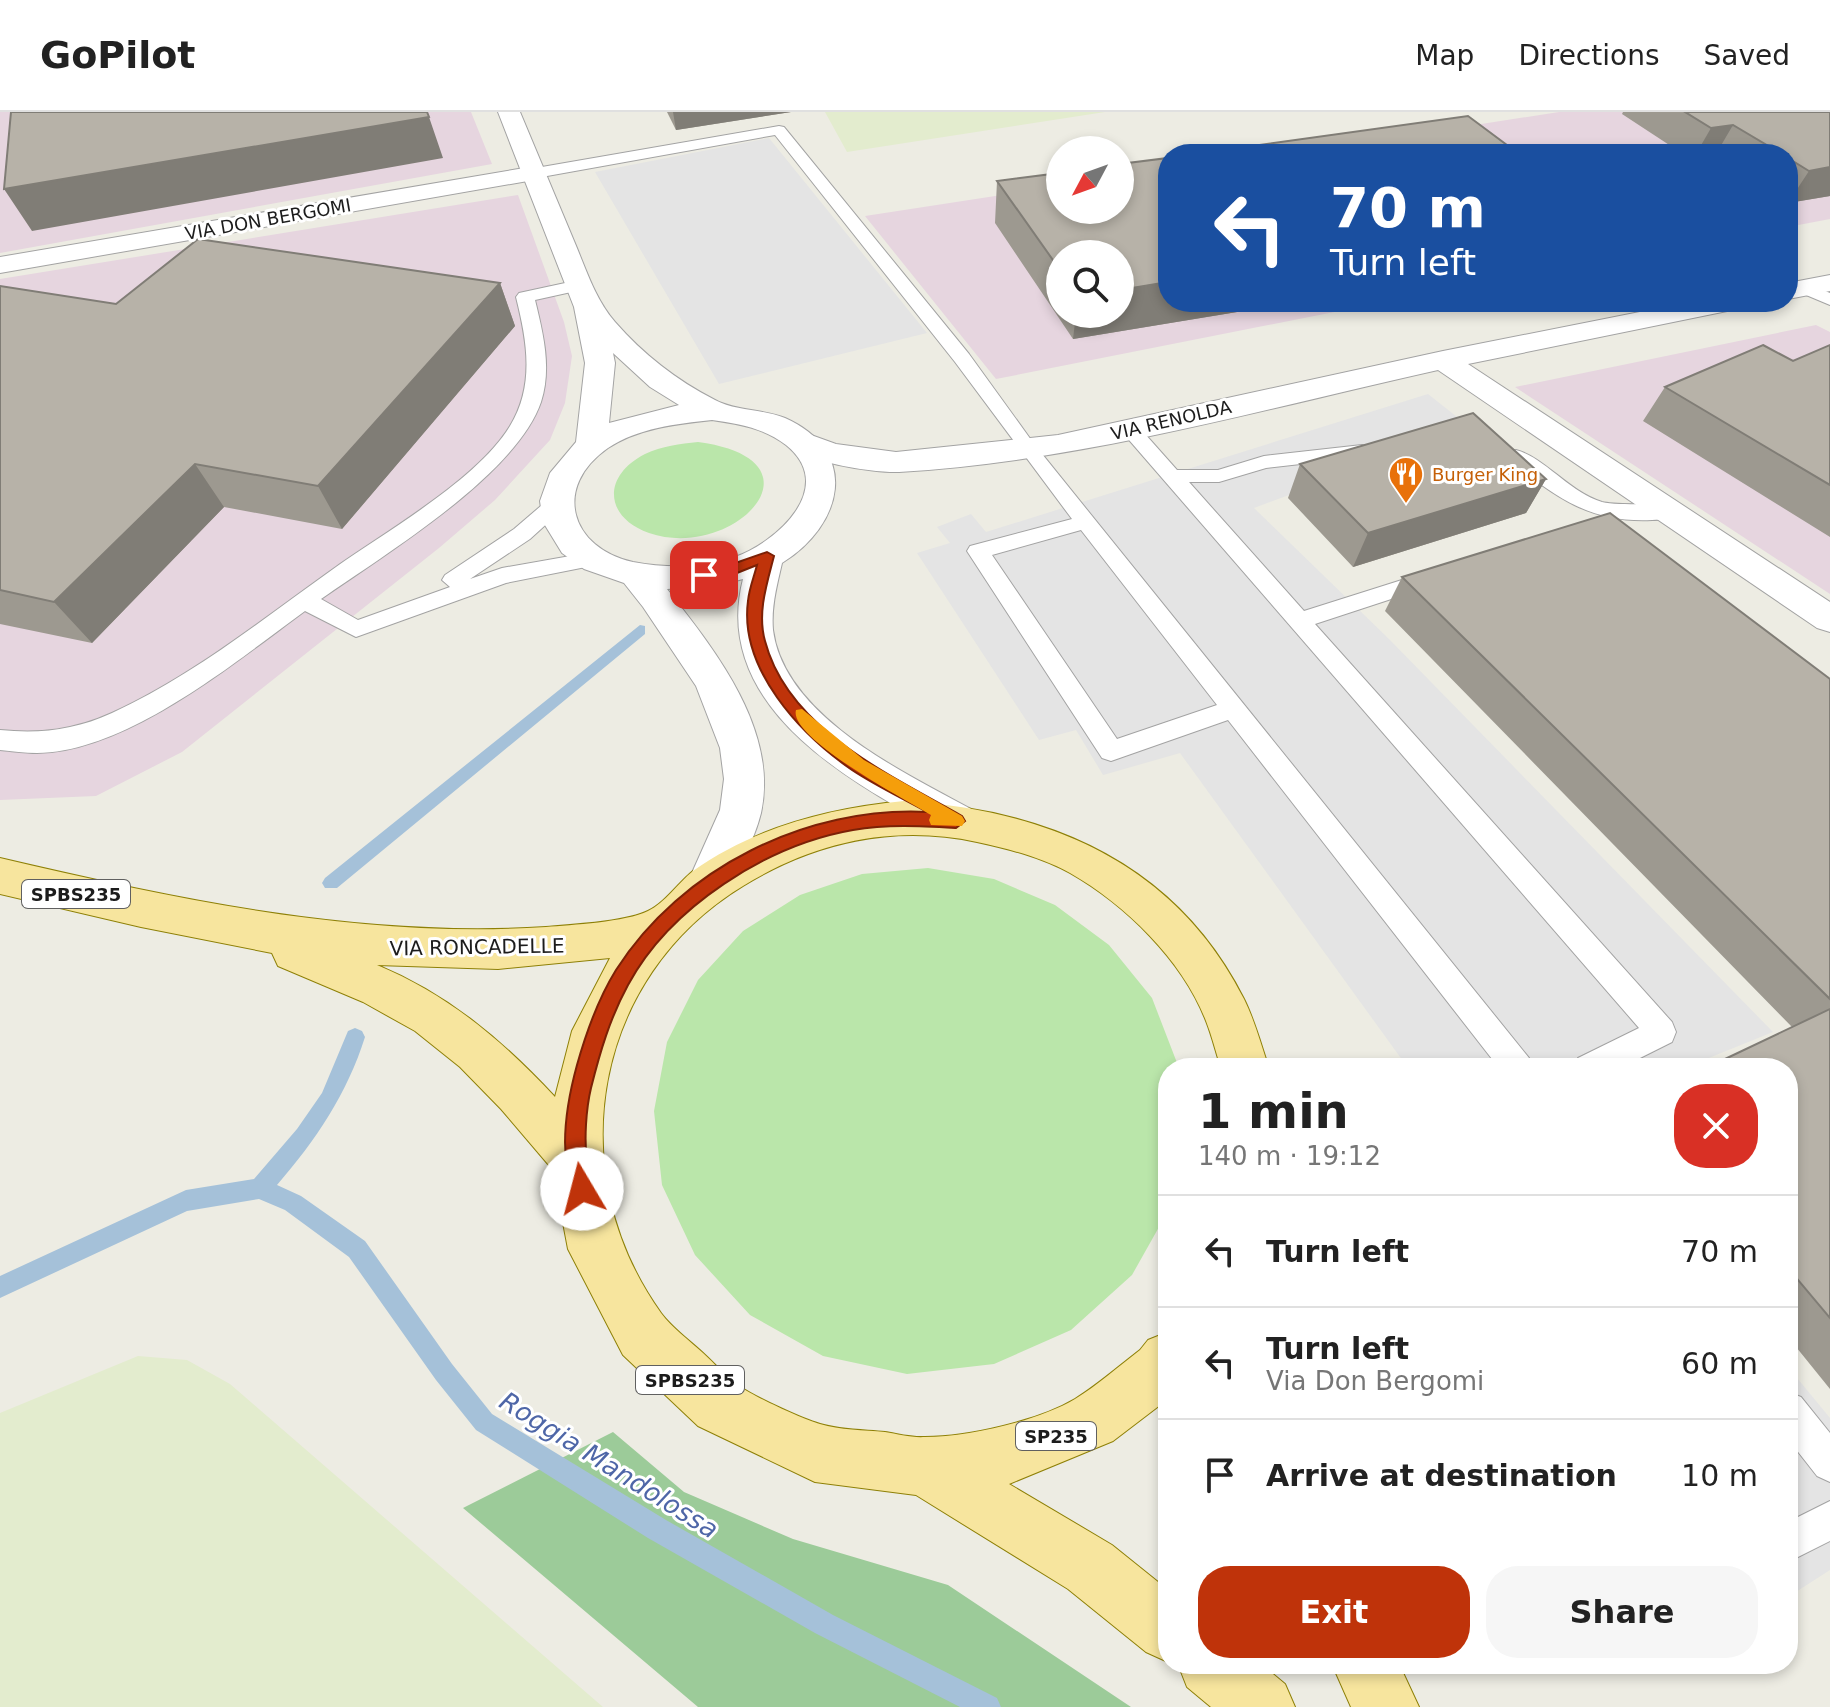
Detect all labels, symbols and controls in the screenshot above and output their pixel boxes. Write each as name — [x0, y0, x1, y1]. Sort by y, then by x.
text: GoPilot — [40, 33, 195, 77]
text: Map — [1415, 39, 1474, 72]
text: Directions — [1518, 39, 1659, 72]
text: Saved — [1703, 39, 1790, 72]
north arrow — [1046, 136, 1134, 224]
map controls — [1046, 136, 1134, 328]
text: 70 m — [1330, 175, 1486, 240]
icon: left — [1198, 176, 1302, 280]
street label: VIA DON BERGOMI — [183, 194, 353, 244]
button: search — [1046, 240, 1134, 328]
text: Turn left — [1330, 242, 1476, 283]
street label: VIA RENOLDA — [1109, 396, 1234, 444]
restaurant icon: Burger King — [1387, 455, 1425, 505]
place label: Burger King — [1432, 464, 1538, 485]
pin — [670, 541, 738, 609]
icon: arrive — [682, 553, 726, 597]
road number: SPBS235 — [22, 880, 130, 908]
street label: VIA RONCADELLE — [389, 933, 565, 961]
text: 1 min — [1198, 1083, 1349, 1139]
button: close — [1674, 1084, 1758, 1168]
text: 140 m · 19:12 — [1198, 1141, 1381, 1171]
position arrow — [540, 1147, 624, 1231]
icon: left — [1198, 1229, 1242, 1273]
text: Turn left — [1266, 1234, 1409, 1269]
text: 70 m — [1681, 1234, 1758, 1269]
text: Turn left — [1266, 1331, 1409, 1366]
icon: left — [1198, 1341, 1242, 1385]
text: 60 m — [1681, 1346, 1758, 1381]
road number: SPBS235 — [636, 1366, 744, 1394]
text: Via Don Bergomi — [1266, 1366, 1484, 1396]
water label: Roggia Mandolossa — [494, 1386, 724, 1544]
road number: SP235 — [1016, 1422, 1096, 1450]
icon: arrive — [1198, 1453, 1242, 1497]
text: Arrive at destination — [1266, 1458, 1617, 1493]
text: 10 m — [1681, 1458, 1758, 1493]
button: Exit — [1198, 1566, 1470, 1658]
button: Share — [1486, 1566, 1758, 1658]

